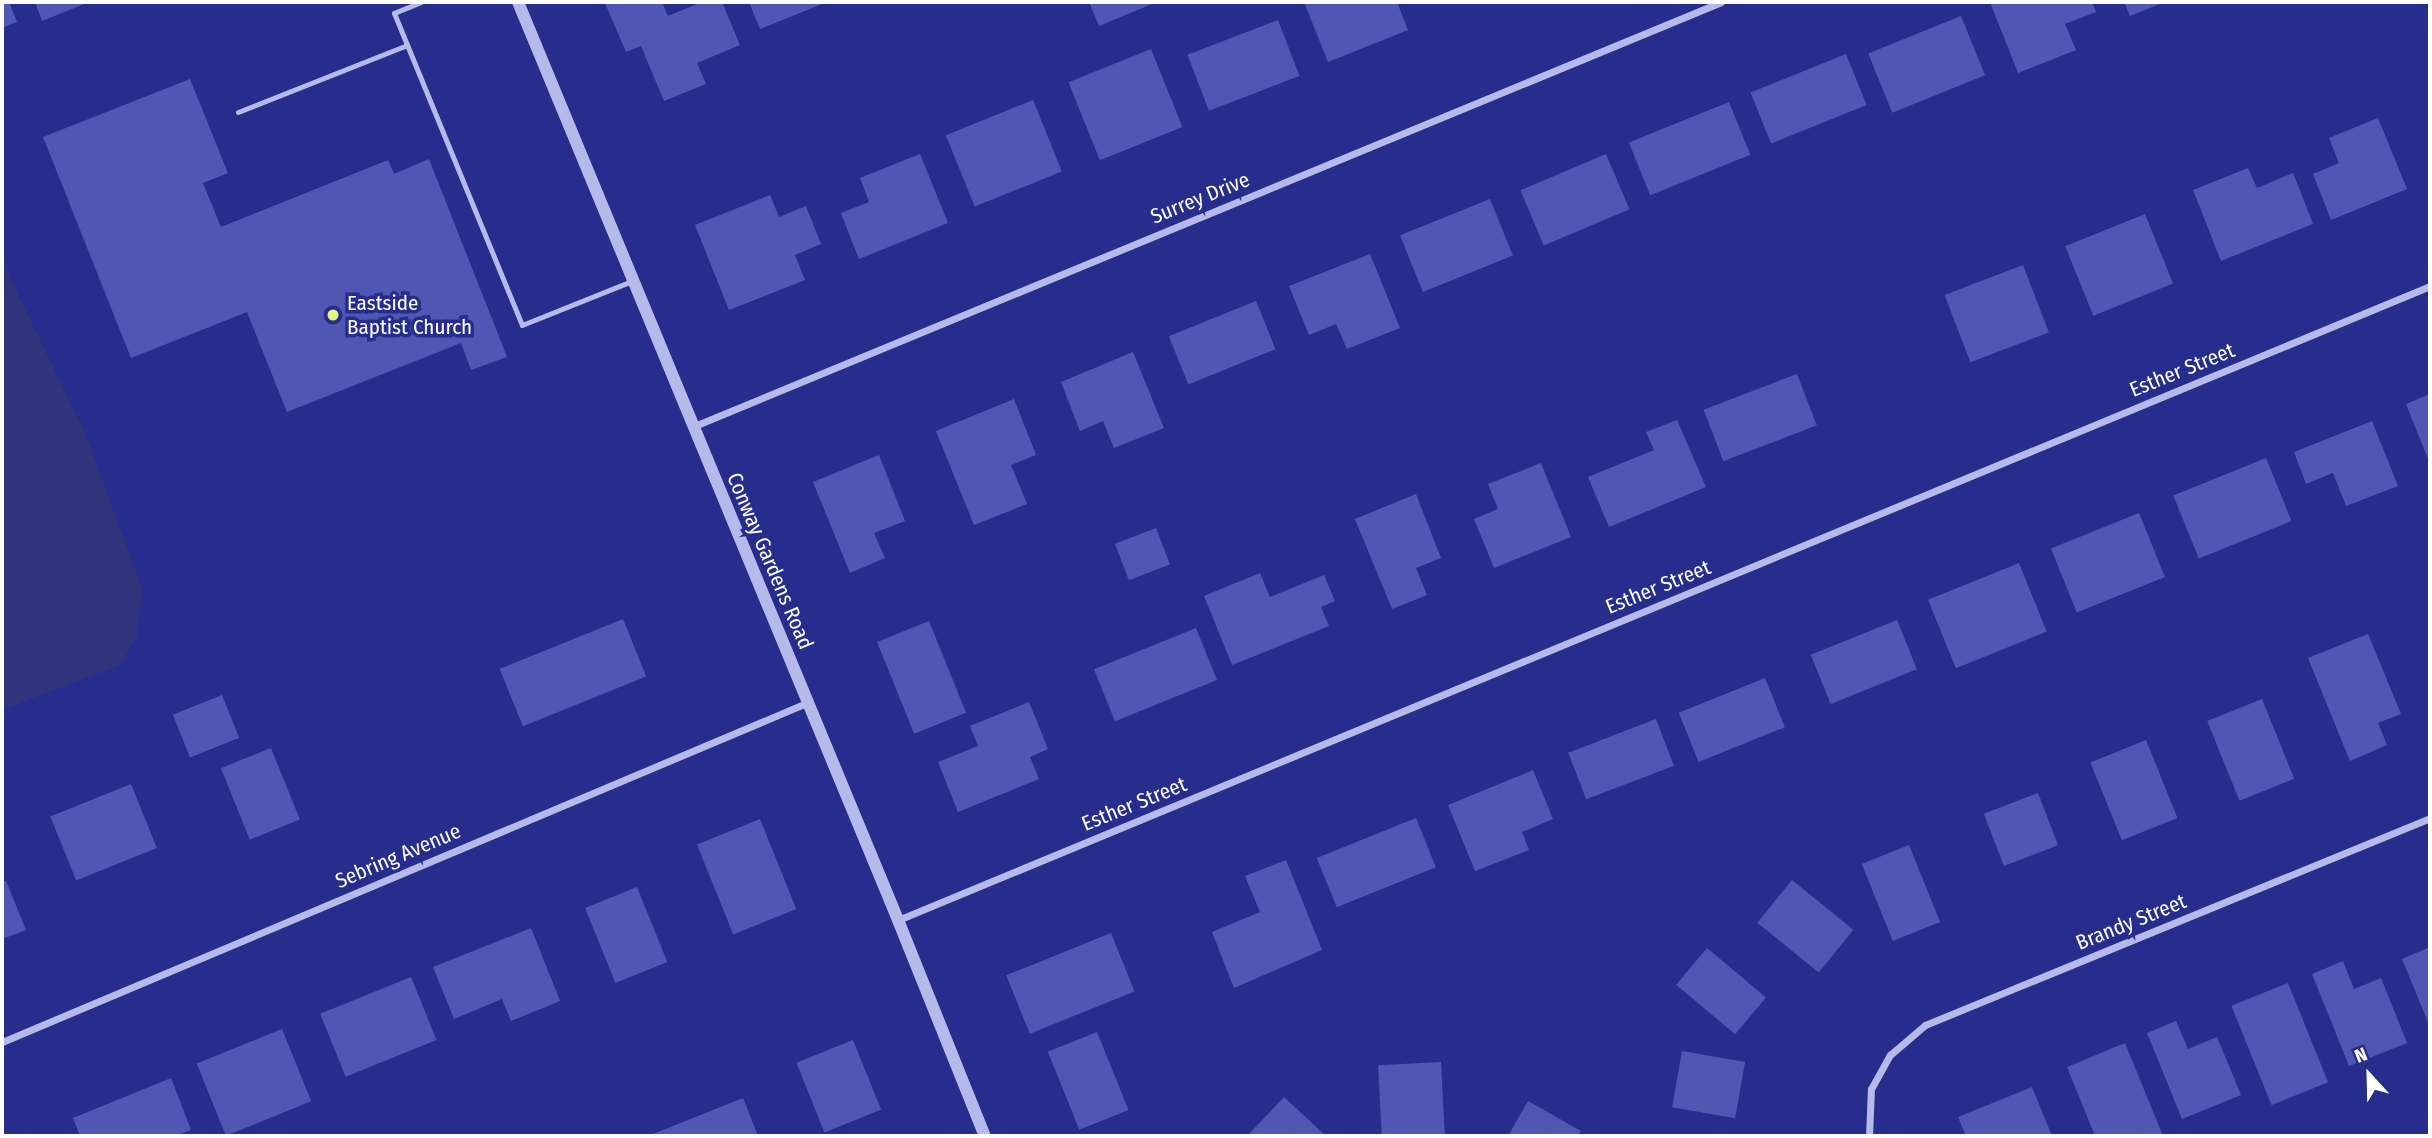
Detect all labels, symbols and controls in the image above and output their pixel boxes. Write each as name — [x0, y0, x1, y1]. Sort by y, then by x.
street label: Surrey Drive — [1147, 167, 1253, 229]
place label: Eastside Baptist Church — [347, 290, 472, 340]
marker: Eastside Baptist Church — [325, 307, 341, 323]
street label: Esther Street — [2126, 338, 2238, 402]
street label: Conway Gardens Road — [721, 469, 819, 653]
street label: Esther Street — [1602, 555, 1714, 619]
street label: Esther Street — [1078, 772, 1190, 836]
street label: Sebring Avenue — [332, 818, 464, 894]
street label: Brandy Street — [2072, 888, 2190, 956]
north arrow — [2334, 1040, 2404, 1110]
text: N — [2351, 1042, 2371, 1068]

